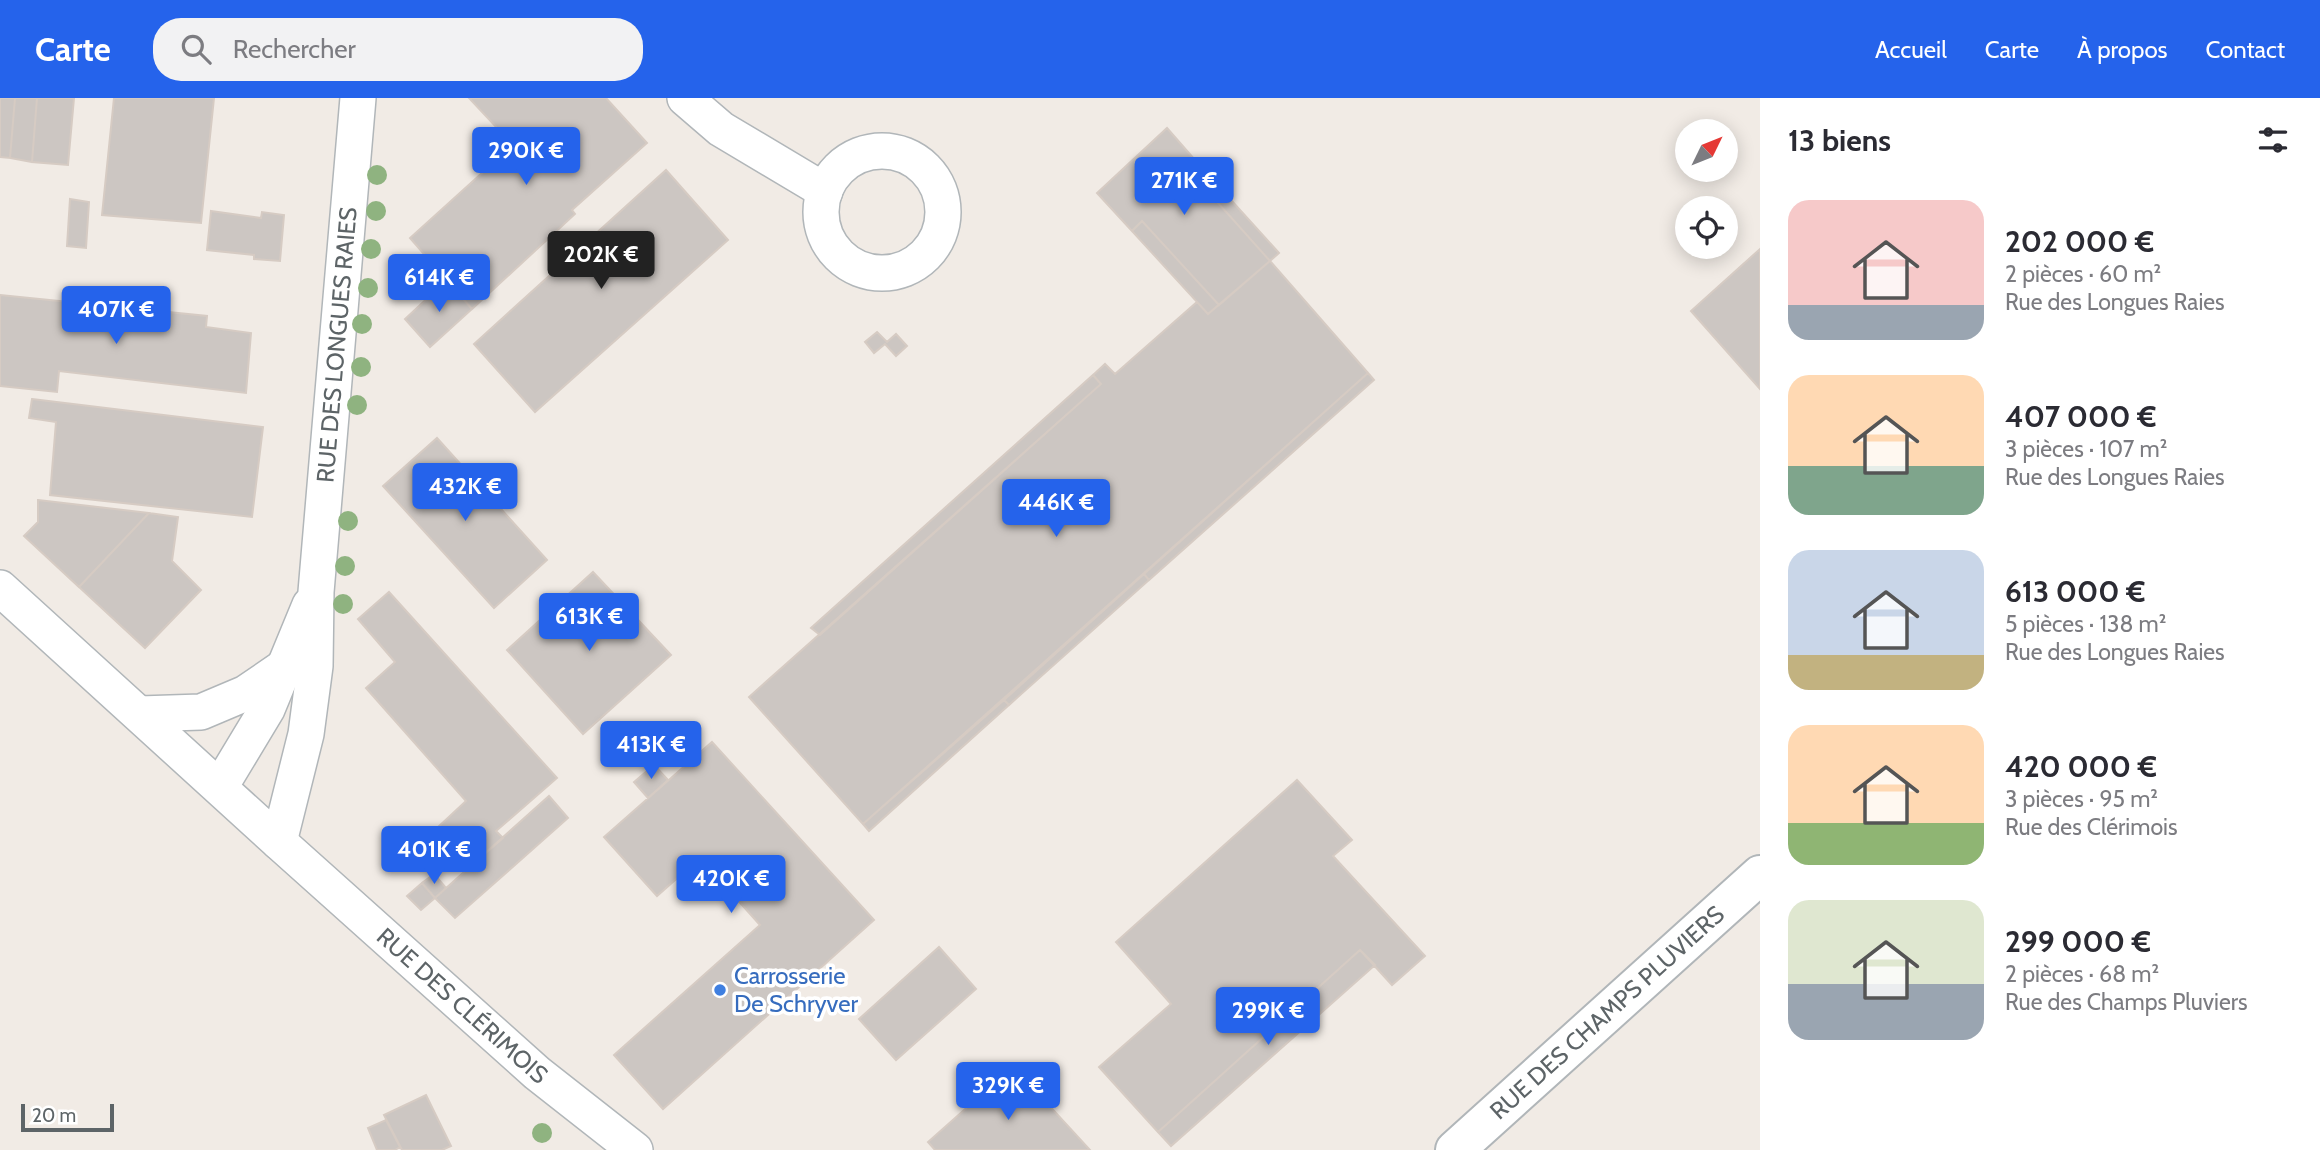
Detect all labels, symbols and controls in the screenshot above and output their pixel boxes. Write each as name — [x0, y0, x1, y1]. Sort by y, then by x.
search box — [153, 18, 643, 81]
text: Carte — [35, 29, 111, 69]
icon: search — [177, 30, 215, 68]
text: Rechercher — [233, 33, 356, 65]
text: Accueil — [1875, 35, 1947, 64]
text: Carte — [1985, 35, 2039, 64]
text: À propos — [2077, 35, 2168, 64]
text: Contact — [2206, 35, 2285, 64]
north arrow — [1675, 119, 1738, 182]
map controls — [1675, 119, 1738, 259]
icon: filters — [2254, 121, 2292, 159]
text: 13 biens — [1788, 122, 1891, 159]
pin: 290K € — [469, 127, 583, 187]
text: 290K € — [488, 136, 564, 164]
pin: 271K € — [1127, 158, 1241, 217]
text: 271K € — [1151, 166, 1217, 194]
button: locate — [1675, 196, 1738, 259]
street label: RUE DES LONGUES RAIES — [310, 206, 363, 484]
text: 202 000 € — [2005, 223, 2154, 260]
icon: home — [1844, 228, 1928, 312]
pin: 202K € — [544, 232, 658, 291]
text: 202K € — [564, 240, 638, 268]
pin: 614K € — [382, 254, 496, 314]
text: 2 pièces · 60 m² — [2005, 260, 2161, 288]
text: 614K € — [404, 263, 474, 291]
pin: 407K € — [59, 286, 173, 346]
text: Rue des Longues Raies — [2005, 288, 2225, 316]
text: 407K € — [78, 295, 154, 323]
text: 407 000 € — [2005, 398, 2156, 435]
icon: home — [1844, 403, 1928, 487]
text: 3 pièces · 107 m² — [2005, 435, 2167, 463]
text: Rue des Longues Raies — [2005, 463, 2225, 491]
pin: 432K € — [408, 464, 522, 523]
text: 432K € — [428, 472, 502, 500]
pin: 446K € — [999, 480, 1113, 539]
text: 446K € — [1018, 488, 1094, 516]
text: 613 000 € — [2005, 573, 2145, 610]
icon: home — [1844, 578, 1928, 662]
pin: 613K € — [532, 594, 646, 653]
text: 613K € — [555, 602, 623, 630]
text: 5 pièces · 138 m² — [2005, 610, 2166, 638]
text: Rue des Longues Raies — [2005, 638, 2225, 666]
pin: 413K € — [594, 722, 708, 781]
text: 413K € — [616, 730, 686, 758]
text: 420 000 € — [2005, 748, 2157, 785]
icon: home — [1844, 753, 1928, 837]
text: 3 pièces · 95 m² — [2005, 785, 2158, 813]
text: Rue des Clérimois — [2005, 813, 2177, 841]
pin: 401K € — [377, 826, 491, 886]
text: 401K € — [397, 835, 471, 863]
pin: 420K € — [674, 856, 788, 915]
text: 420K € — [692, 864, 770, 892]
street label: RUE DES CHAMPS PLUVIERS — [1484, 899, 1730, 1125]
street label: RUE DES CLÉRIMOIS — [371, 922, 553, 1090]
text: 299 000 € — [2005, 923, 2151, 960]
icon: home — [1844, 928, 1928, 1012]
text: 2 pièces · 68 m² — [2005, 960, 2159, 988]
place label: Carrosserie De Schryver — [734, 961, 858, 1018]
marker: Carrosserie De Schryver — [712, 982, 728, 998]
pin: 299K € — [1211, 988, 1325, 1047]
text: Rue des Champs Pluviers — [2005, 988, 2247, 1016]
text: 299K € — [1232, 996, 1304, 1024]
pin: 329K € — [951, 1062, 1065, 1122]
text: 329K € — [972, 1071, 1044, 1099]
scale bar — [21, 1101, 114, 1133]
text: 20 m — [32, 1104, 76, 1127]

